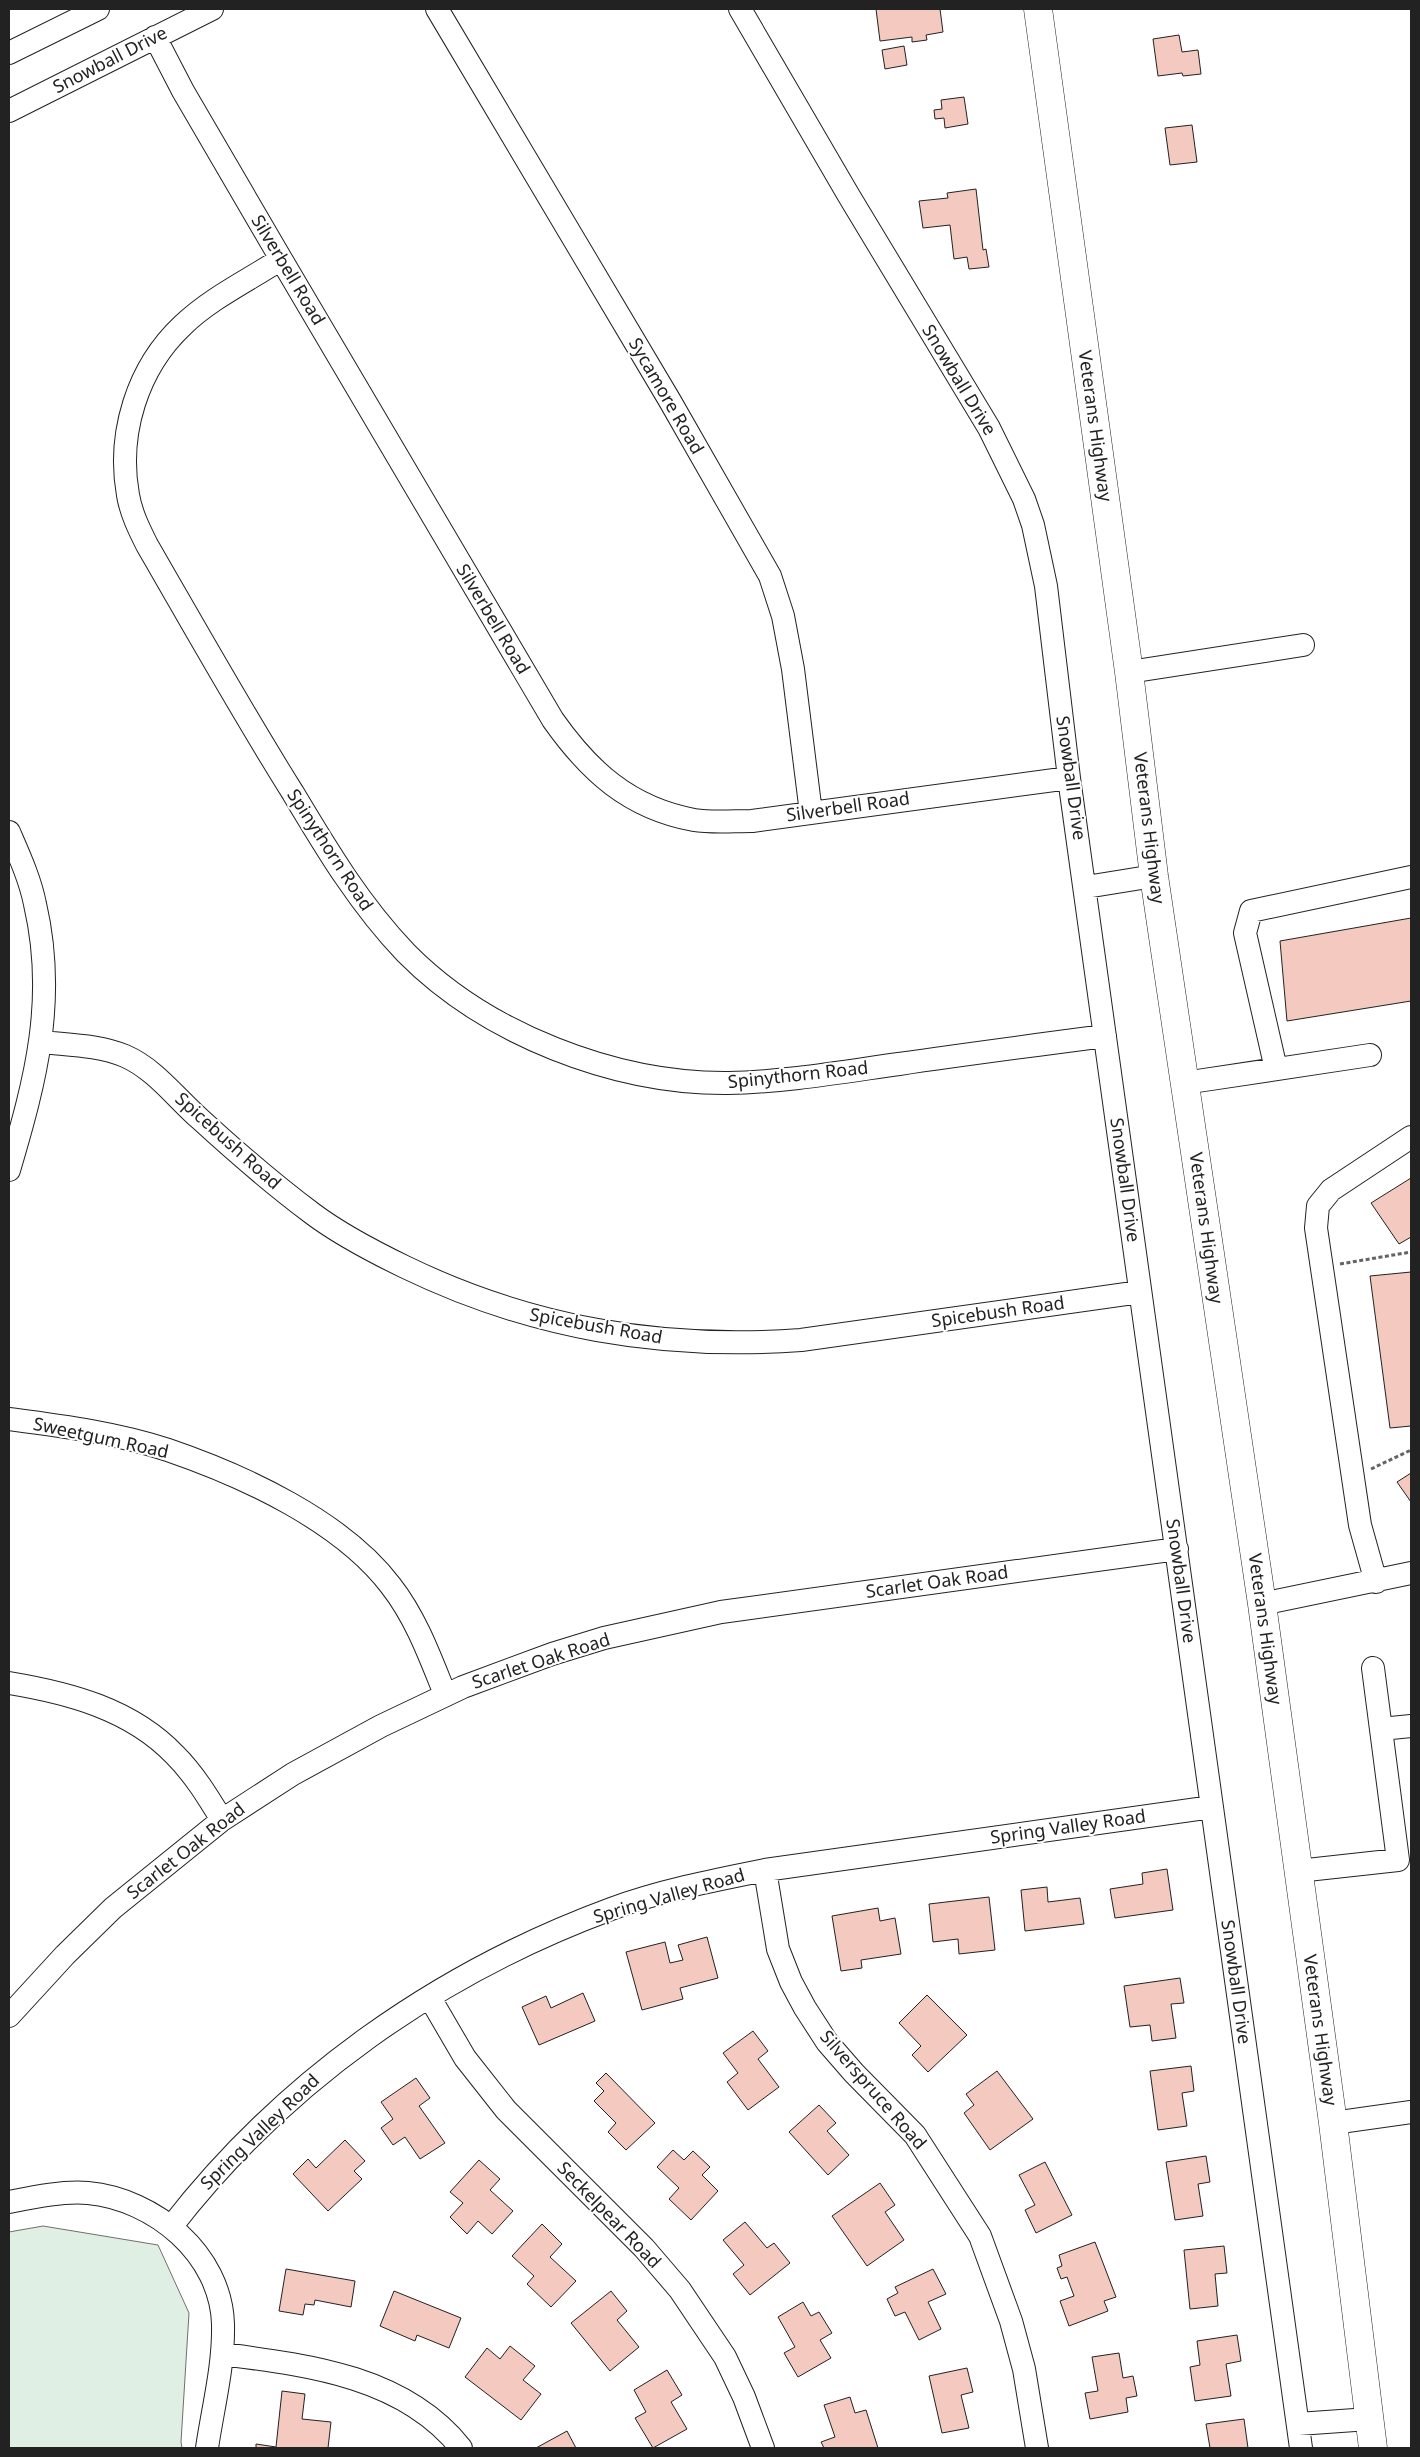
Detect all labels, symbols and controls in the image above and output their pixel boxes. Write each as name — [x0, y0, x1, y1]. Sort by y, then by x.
street label: Snowball Drive — [48, 20, 171, 98]
street label: Silverbell Road — [247, 210, 331, 329]
street label: Snowball Drive — [917, 320, 1002, 439]
street label: Sycamore Road — [624, 333, 710, 458]
street label: Veterans Highway — [1073, 349, 1119, 504]
street label: Silverbell Road — [452, 559, 536, 678]
street label: Snowball Drive — [1051, 714, 1093, 842]
street label: Veterans Highway — [1129, 751, 1171, 906]
street label: Spinythorn Road — [282, 784, 379, 915]
street label: Silverbell Road — [785, 785, 911, 827]
street label: Spinythorn Road — [727, 1055, 869, 1093]
street label: Spicebush Road — [171, 1086, 287, 1194]
street label: Snowball Drive — [1105, 1116, 1147, 1244]
street label: Veterans Highway — [1184, 1151, 1230, 1306]
street label: Spicebush Road — [930, 1290, 1066, 1332]
street label: Spicebush Road — [528, 1302, 664, 1348]
street label: Sweetgum Road — [31, 1411, 171, 1463]
street label: Snowball Drive — [1161, 1517, 1203, 1645]
street label: Veterans Highway — [1243, 1552, 1289, 1707]
street label: Scarlet Oak Road — [864, 1559, 1010, 1603]
street label: Scarlet Oak Road — [469, 1626, 613, 1694]
street label: Scarlet Oak Road — [121, 1797, 249, 1904]
street label: Spring Valley Road — [989, 1803, 1147, 1849]
street label: Spring Valley Road — [590, 1862, 747, 1928]
street label: Snowball Drive — [1216, 1918, 1258, 2046]
street label: Veterans Highway — [1298, 1953, 1344, 2108]
street label: Silverspruce Road — [815, 2025, 932, 2154]
street label: Spring Valley Road — [195, 2068, 324, 2194]
street label: Seckelpear Road — [553, 2156, 667, 2273]

